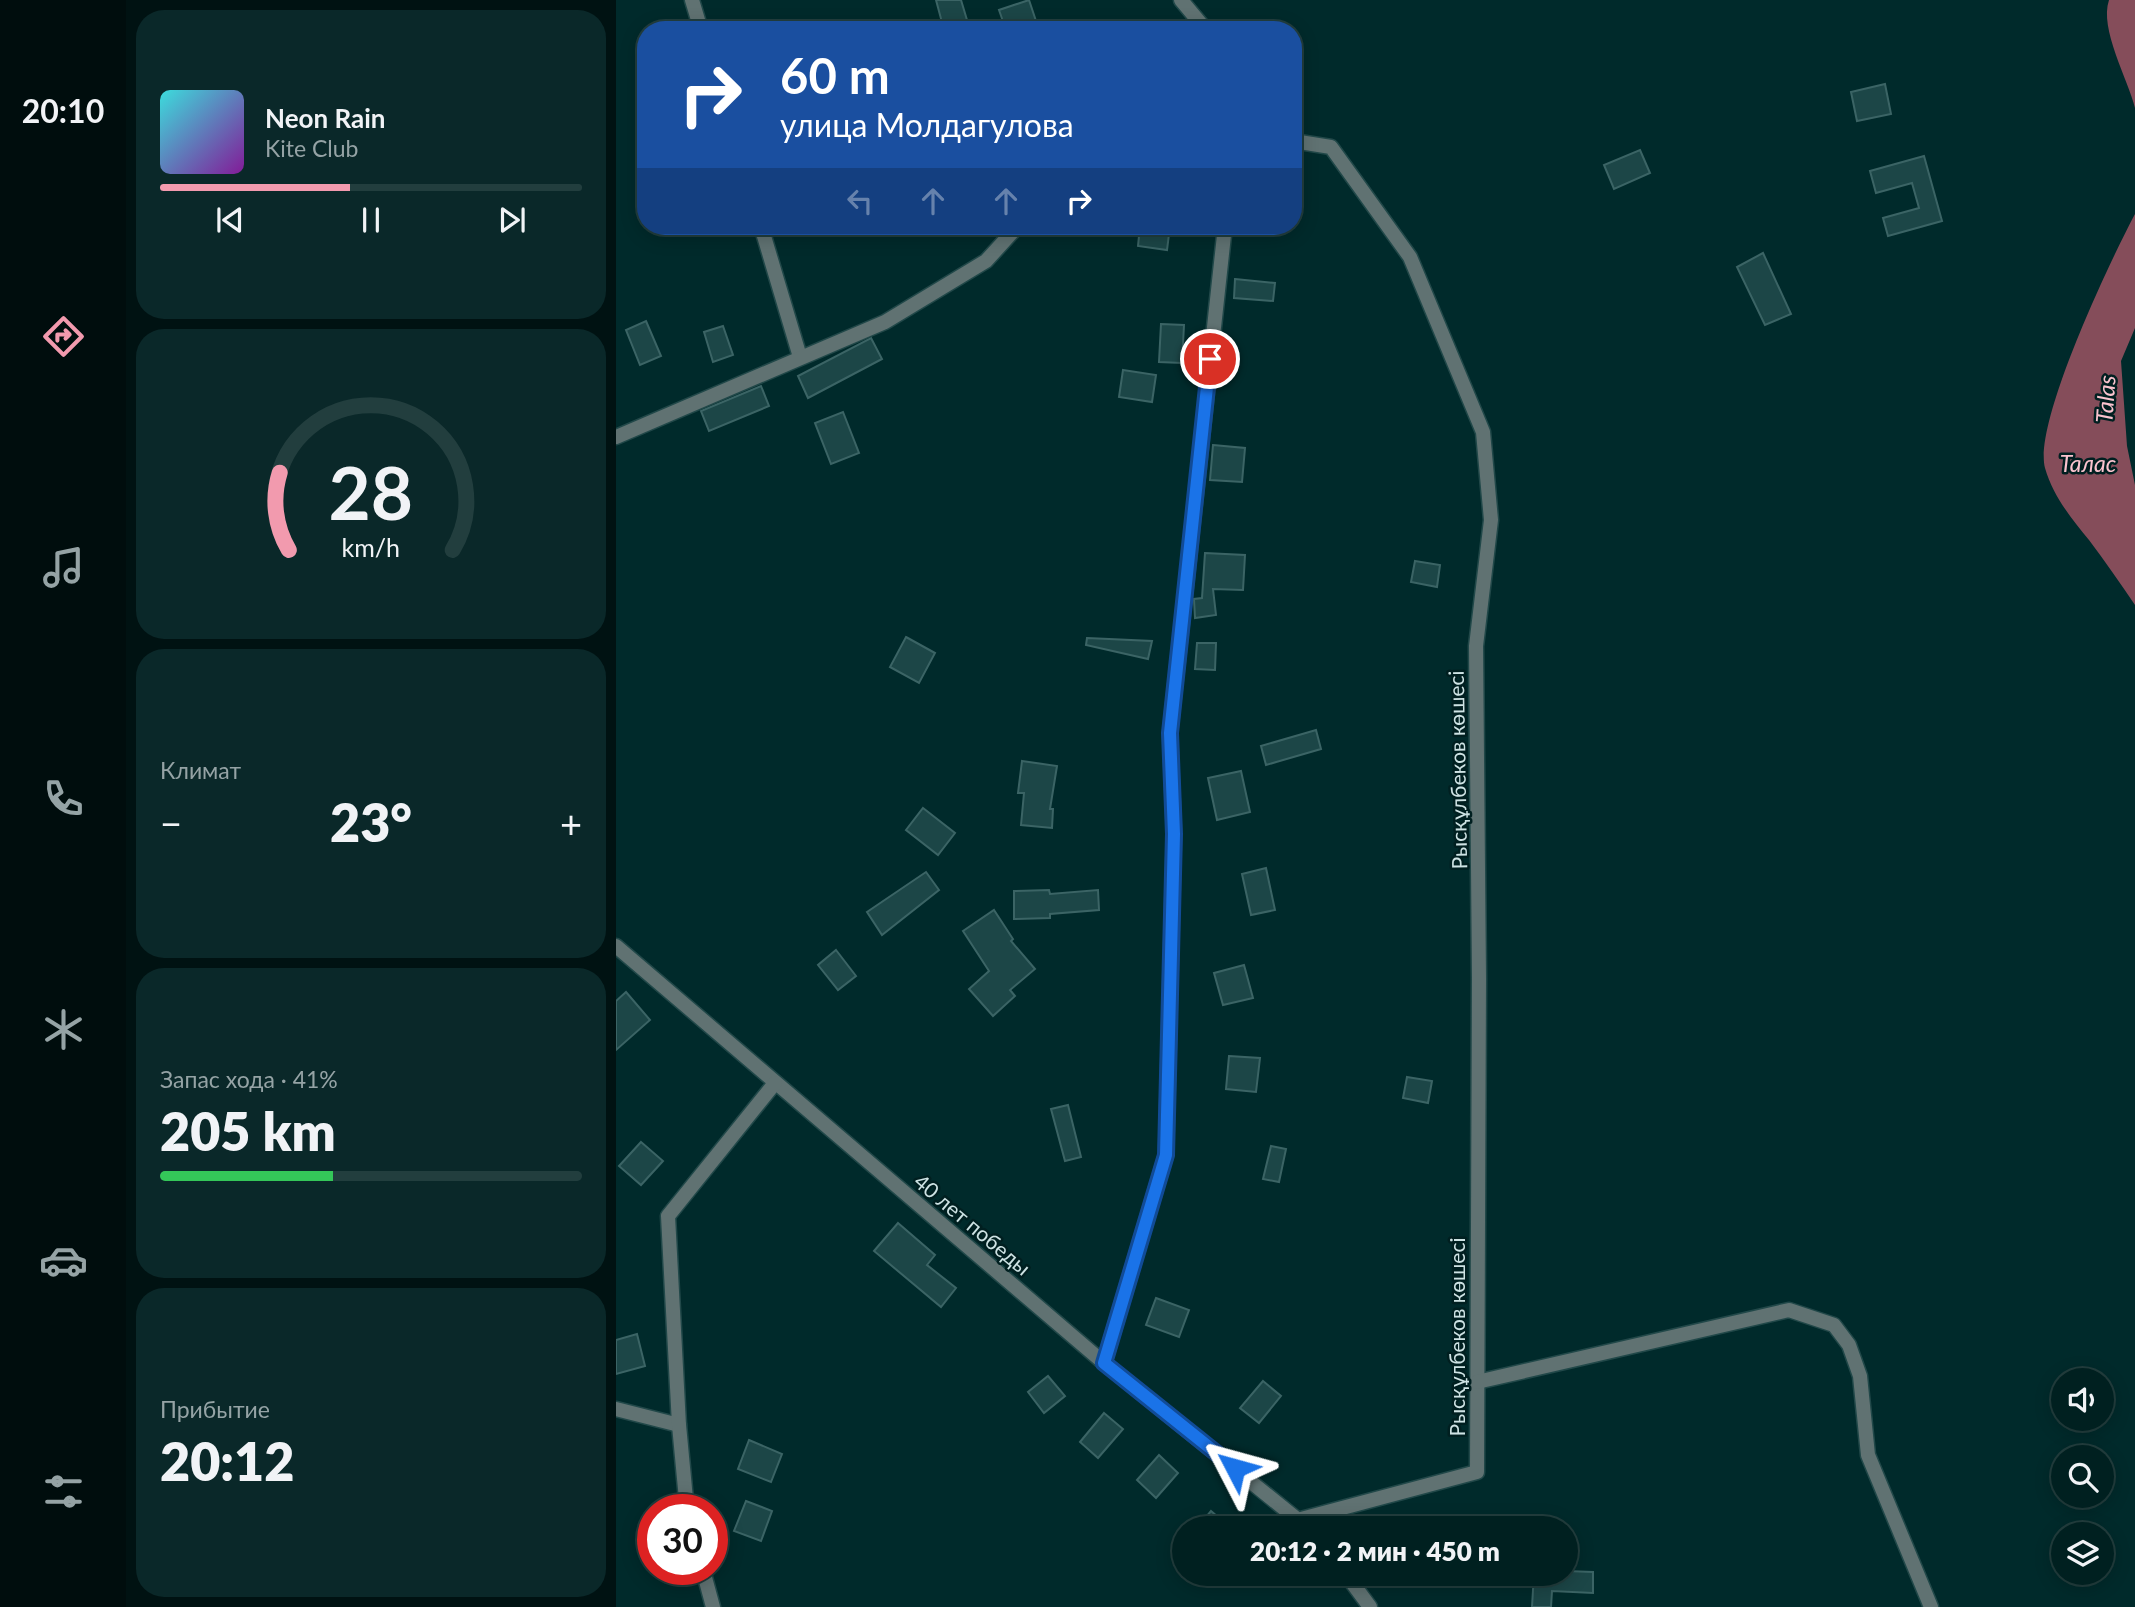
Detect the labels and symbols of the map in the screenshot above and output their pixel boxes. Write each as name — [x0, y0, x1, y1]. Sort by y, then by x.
pin — [1180, 329, 1240, 389]
water label: Talas — [2089, 374, 2121, 424]
water label: Талас — [2060, 449, 2116, 477]
street label: Рысқұлбеков көшесі — [1443, 670, 1471, 870]
street label: 40 лет победы — [910, 1168, 1036, 1280]
street label: Рысқұлбеков көшесі — [1444, 1237, 1469, 1437]
position arrow — [1198, 1431, 1272, 1505]
speed limit sign: 30 — [637, 1494, 728, 1585]

